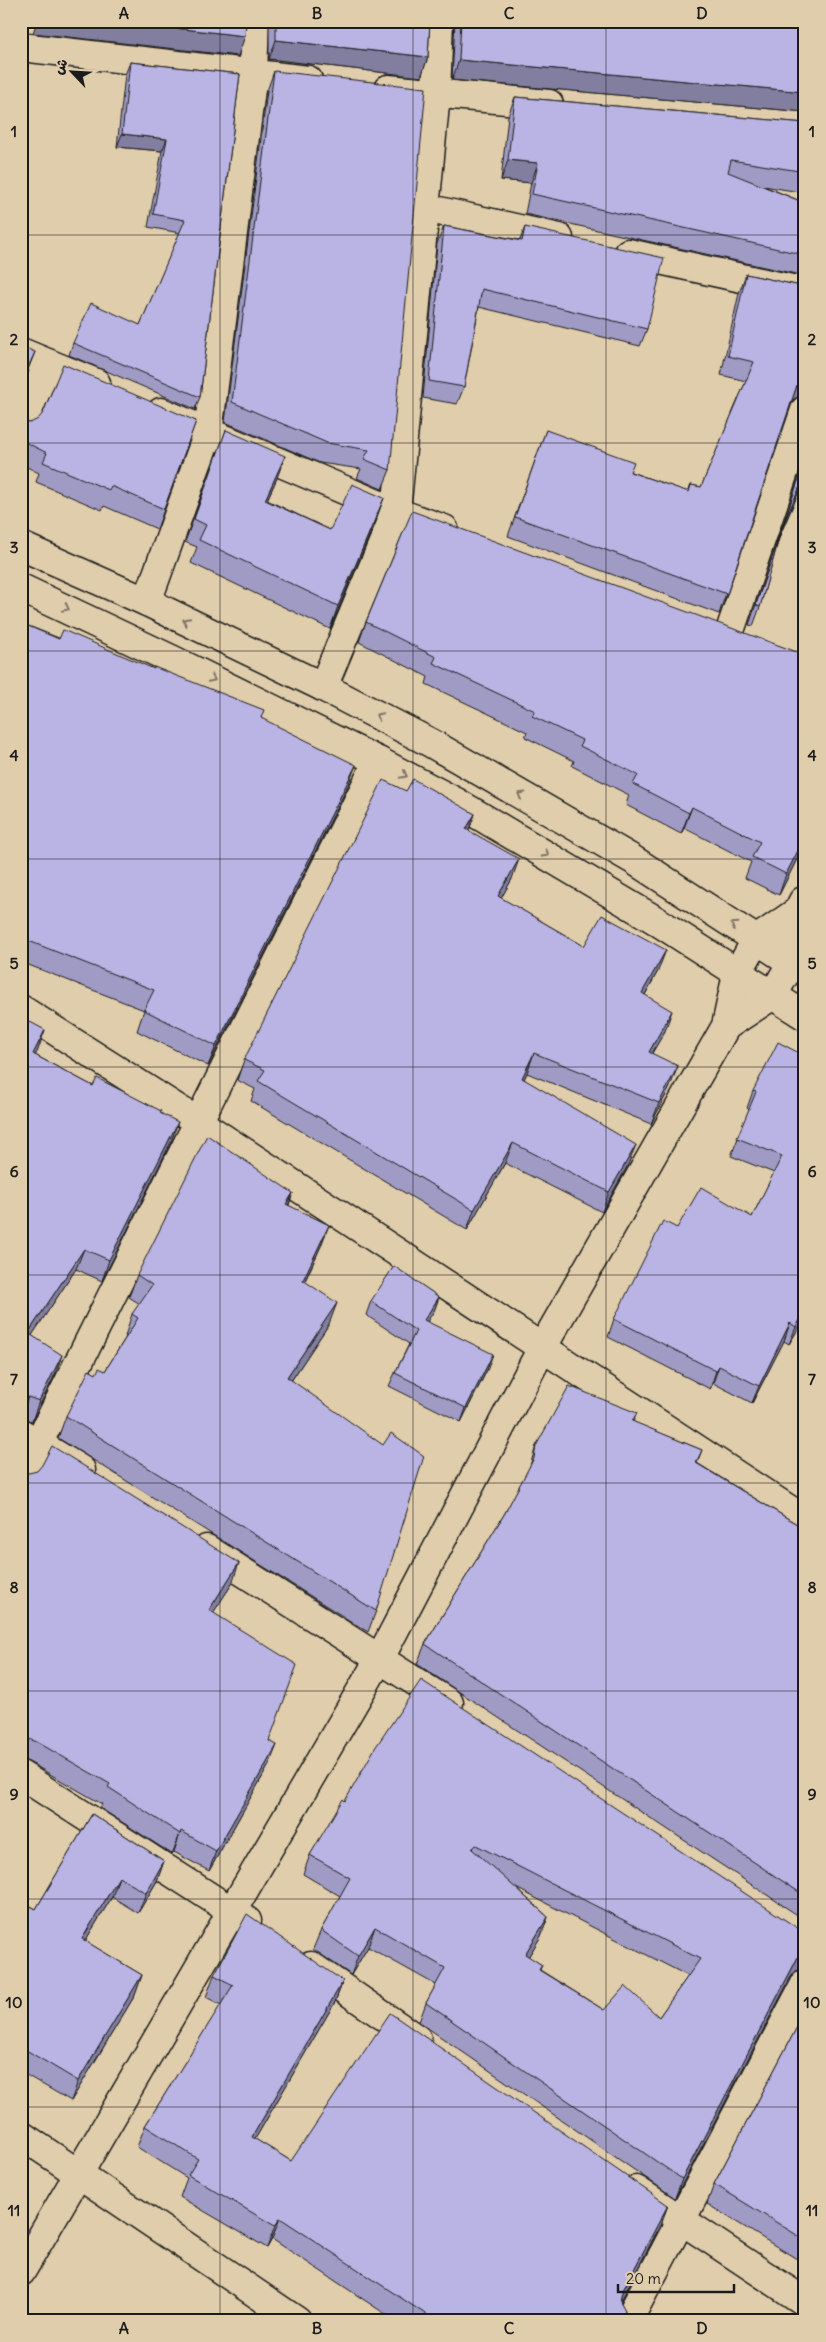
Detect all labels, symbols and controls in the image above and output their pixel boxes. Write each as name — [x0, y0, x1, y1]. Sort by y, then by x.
text: A — [119, 3, 129, 23]
text: B — [312, 3, 323, 23]
text: C — [504, 3, 515, 23]
text: D — [696, 3, 708, 23]
north arrow — [48, 48, 98, 98]
text: ش — [49, 56, 72, 77]
text: 1 — [11, 121, 17, 141]
text: 1 — [809, 121, 815, 141]
text: 2 — [10, 329, 19, 349]
text: 2 — [808, 329, 817, 349]
text: 3 — [9, 537, 19, 557]
text: 3 — [807, 537, 817, 557]
one-way arrow — [61, 602, 70, 612]
one-way arrow — [182, 617, 191, 627]
one-way arrow — [207, 673, 216, 683]
one-way arrow — [375, 712, 384, 722]
text: 4 — [9, 745, 19, 765]
text: 4 — [807, 745, 817, 765]
one-way arrow — [399, 769, 408, 779]
one-way arrow — [518, 791, 527, 801]
one-way arrow — [541, 848, 550, 858]
one-way arrow — [731, 922, 740, 932]
text: 5 — [9, 953, 19, 973]
text: 5 — [807, 953, 817, 973]
text: 6 — [9, 1161, 19, 1181]
text: 6 — [807, 1161, 817, 1181]
text: 7 — [10, 1369, 18, 1389]
text: 7 — [808, 1369, 816, 1389]
text: 8 — [9, 1577, 19, 1597]
text: 8 — [807, 1577, 817, 1597]
text: 9 — [9, 1784, 19, 1804]
text: 9 — [807, 1784, 817, 1804]
text: 10 — [6, 1992, 22, 2012]
text: 10 — [804, 1992, 820, 2012]
text: 11 — [8, 2200, 20, 2220]
text: 11 — [806, 2200, 818, 2220]
scale bar — [618, 2262, 735, 2294]
text: 20 m — [626, 2269, 661, 2288]
text: A — [119, 2318, 129, 2338]
text: B — [312, 2318, 323, 2338]
text: C — [504, 2318, 515, 2338]
text: D — [696, 2318, 708, 2338]

